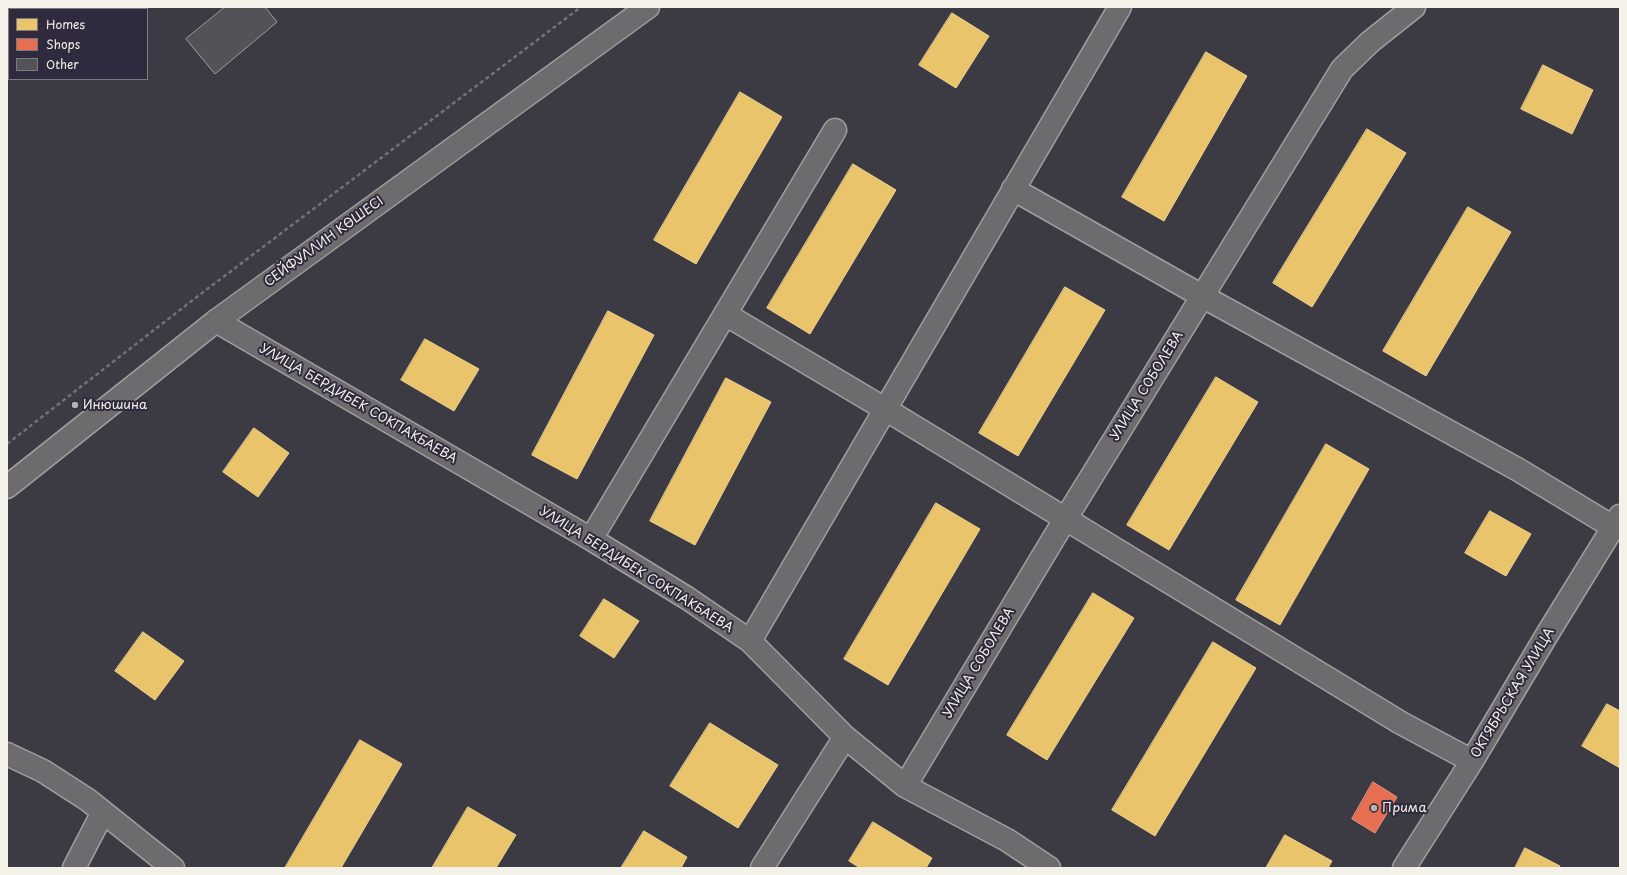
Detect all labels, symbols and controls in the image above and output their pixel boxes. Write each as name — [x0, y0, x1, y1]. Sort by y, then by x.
legend — [8, 8, 148, 80]
text: Homes — [46, 15, 85, 33]
text: Shops — [46, 35, 80, 53]
text: Other — [46, 55, 79, 73]
street label: СЕЙФУЛЛИН КӨШЕСІ — [261, 194, 387, 290]
street label: УЛИЦА СОБОЛЕВА — [1107, 329, 1187, 443]
street label: УЛИЦА БЕРДИБЕК СОКПАКБАЕВА — [256, 341, 460, 467]
place label: Инюшина — [83, 397, 147, 413]
marker: Инюшина — [70, 400, 80, 410]
street label: УЛИЦА БЕРДИБЕК СОКПАКБАЕВА — [536, 504, 736, 636]
street label: УЛИЦА СОБОЛЕВА — [940, 605, 1018, 721]
street label: ОКТЯБРЬСКАЯ УЛИЦА — [1468, 625, 1558, 761]
place label: Прима — [1382, 800, 1427, 816]
marker: Прима — [1369, 803, 1379, 813]

